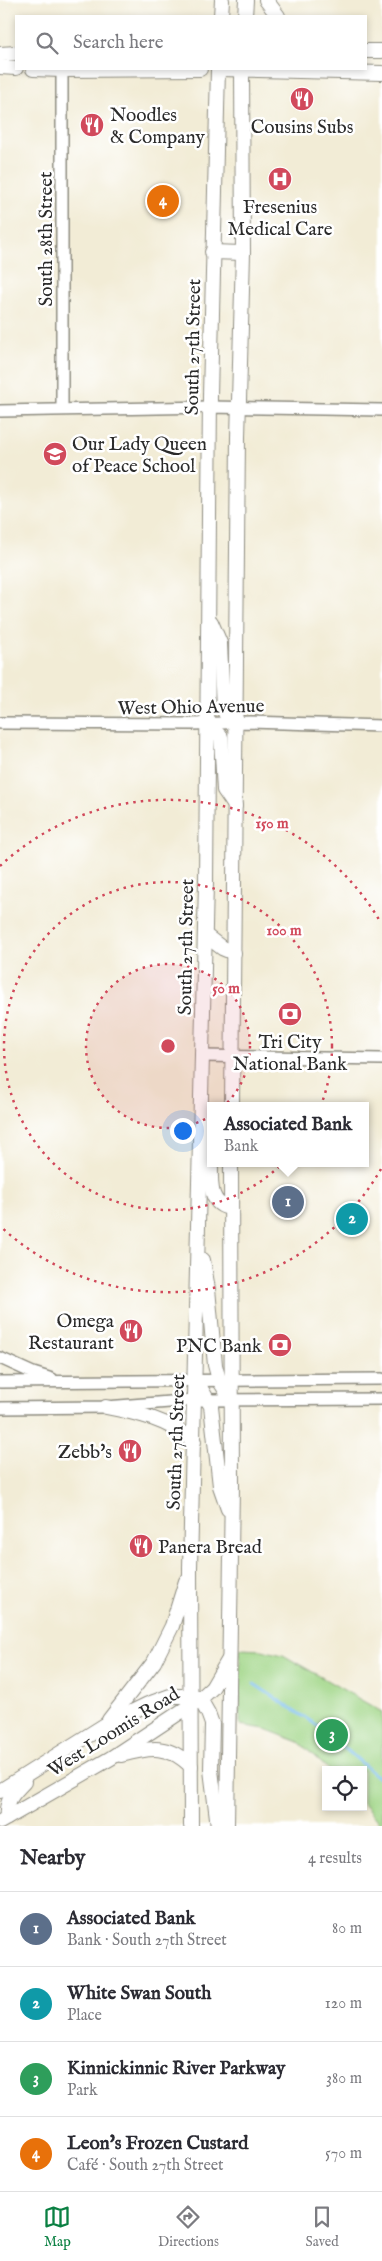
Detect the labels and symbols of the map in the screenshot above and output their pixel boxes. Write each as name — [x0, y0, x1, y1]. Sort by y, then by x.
restaurant icon: Cousins Subs — [289, 86, 315, 112]
place label: Noodles & Company — [110, 104, 205, 150]
restaurant icon: Noodles & Company — [79, 112, 105, 138]
place label: Cousins Subs — [251, 116, 353, 140]
hospital icon: Fresenius Medical Care — [267, 166, 293, 192]
street label: South 28th Street — [35, 171, 59, 306]
pin: 4 — [147, 182, 179, 220]
place label: Fresenius Medical Care — [228, 196, 333, 242]
street label: South 27th Street — [181, 278, 207, 415]
place label: Our Lady Queen of Peace School — [72, 433, 207, 479]
school or university icon: Our Lady Queen of Peace School — [42, 441, 68, 467]
street label: West Ohio Avenue — [118, 695, 265, 721]
text: 150 m — [255, 814, 289, 833]
street label: South 27th Street — [174, 878, 200, 1015]
text: 100 m — [266, 921, 302, 940]
text: 50 m — [212, 979, 240, 998]
bank icon: Tri City National Bank — [277, 1001, 303, 1027]
place label: Tri City National Bank — [233, 1031, 348, 1077]
centre of rings — [159, 1037, 177, 1055]
your location — [170, 1118, 196, 1144]
pin: 1 — [272, 1183, 304, 1221]
pin: 2 — [336, 1200, 368, 1238]
place label: Omega Restaurant — [28, 1310, 115, 1356]
restaurant icon: Omega Restaurant — [118, 1318, 144, 1344]
bank icon: PNC Bank — [267, 1332, 293, 1358]
place label: PNC Bank — [176, 1335, 263, 1359]
street label: South 27th Street — [163, 1373, 191, 1511]
restaurant icon: Zebb's — [117, 1438, 143, 1464]
place label: Zebb's — [58, 1441, 112, 1465]
restaurant icon: Panera Bread — [128, 1533, 154, 1559]
place label: Panera Bread — [158, 1536, 263, 1560]
street label: West Loomis Road — [44, 1682, 185, 1783]
pin: 3 — [316, 1716, 348, 1754]

